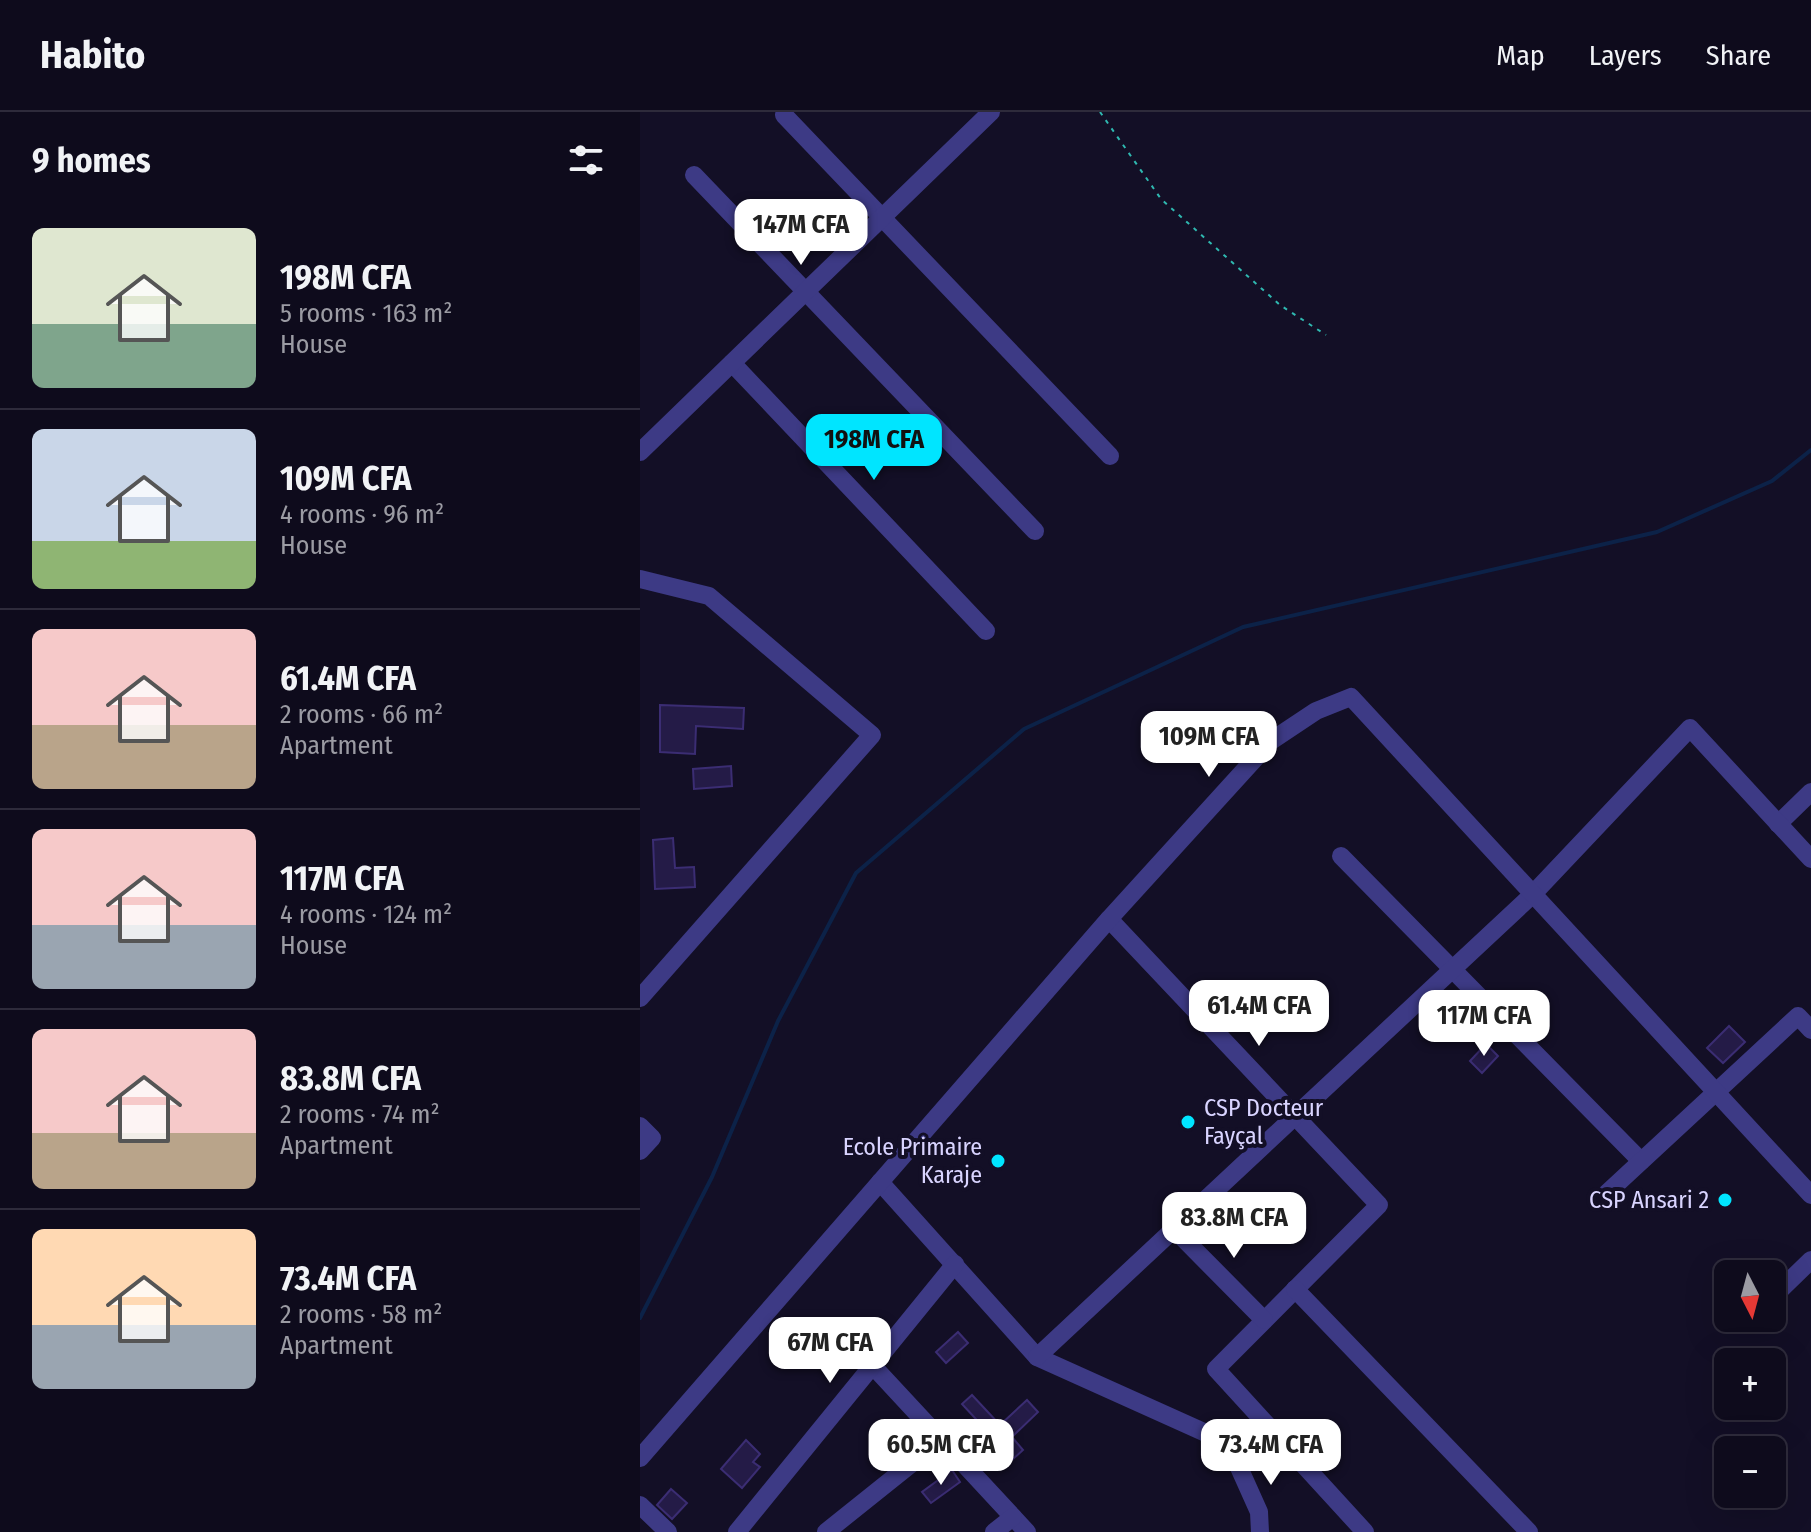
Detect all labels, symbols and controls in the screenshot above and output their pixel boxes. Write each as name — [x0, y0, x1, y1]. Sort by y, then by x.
text: Habito — [40, 32, 145, 78]
text: Map — [1496, 39, 1545, 72]
text: Layers — [1589, 39, 1662, 72]
text: Share — [1706, 39, 1771, 72]
icon: filters — [564, 138, 608, 182]
text: 9 homes — [32, 140, 151, 181]
pin: 147M CFA — [718, 199, 884, 267]
text: 147M CFA — [753, 209, 849, 240]
text: 198M CFA — [280, 257, 411, 298]
icon: home — [96, 260, 192, 356]
text: 5 rooms · 163 m² — [280, 298, 453, 329]
text: House — [280, 329, 347, 360]
pin: 198M CFA — [791, 414, 957, 482]
text: 198M CFA — [824, 424, 924, 455]
text: 109M CFA — [280, 458, 411, 499]
icon: home — [96, 461, 192, 557]
text: 4 rooms · 96 m² — [280, 499, 444, 530]
text: House — [280, 530, 347, 561]
text: 61.4M CFA — [280, 658, 416, 699]
icon: home — [96, 661, 192, 757]
text: 2 rooms · 66 m² — [280, 699, 443, 730]
pin: 109M CFA — [1126, 711, 1292, 779]
text: 109M CFA — [1159, 721, 1259, 752]
text: Apartment — [280, 730, 393, 761]
text: 117M CFA — [280, 858, 404, 899]
icon: home — [96, 861, 192, 957]
text: 4 rooms · 124 m² — [280, 899, 452, 930]
text: House — [280, 930, 347, 961]
pin: 61.4M CFA — [1167, 980, 1351, 1048]
text: 61.4M CFA — [1207, 990, 1311, 1021]
pin: 117M CFA — [1401, 990, 1567, 1058]
text: 117M CFA — [1437, 1000, 1531, 1031]
text: 83.8M CFA — [280, 1058, 421, 1099]
icon: home — [96, 1061, 192, 1157]
place label: CSP Docteur Fayçal — [1204, 1094, 1324, 1150]
text: 2 rooms · 74 m² — [280, 1099, 440, 1130]
marker: CSP Docteur Fayçal — [1179, 1113, 1197, 1131]
text: Apartment — [280, 1130, 393, 1161]
place label: Ecole Primaire Karaje — [843, 1133, 982, 1189]
marker: Ecole Primaire Karaje — [989, 1152, 1007, 1170]
place label: CSP Ansari 2 — [1589, 1186, 1709, 1214]
marker: CSP Ansari 2 — [1716, 1191, 1734, 1209]
pin: 83.8M CFA — [1142, 1192, 1326, 1260]
text: 83.8M CFA — [1180, 1202, 1288, 1233]
text: 73.4M CFA — [280, 1258, 416, 1299]
north arrow — [1714, 1260, 1786, 1332]
map controls — [1714, 1260, 1786, 1508]
icon: home — [96, 1261, 192, 1357]
text: 2 rooms · 58 m² — [280, 1299, 442, 1330]
pin: 67M CFA — [756, 1317, 904, 1385]
text: 67M CFA — [787, 1327, 873, 1358]
text: Apartment — [280, 1330, 393, 1361]
button: + — [1714, 1348, 1786, 1420]
pin: 60.5M CFA — [849, 1419, 1033, 1487]
pin: 73.4M CFA — [1179, 1419, 1363, 1487]
text: 60.5M CFA — [887, 1429, 995, 1460]
text: 73.4M CFA — [1219, 1429, 1323, 1460]
button: − — [1714, 1436, 1786, 1508]

